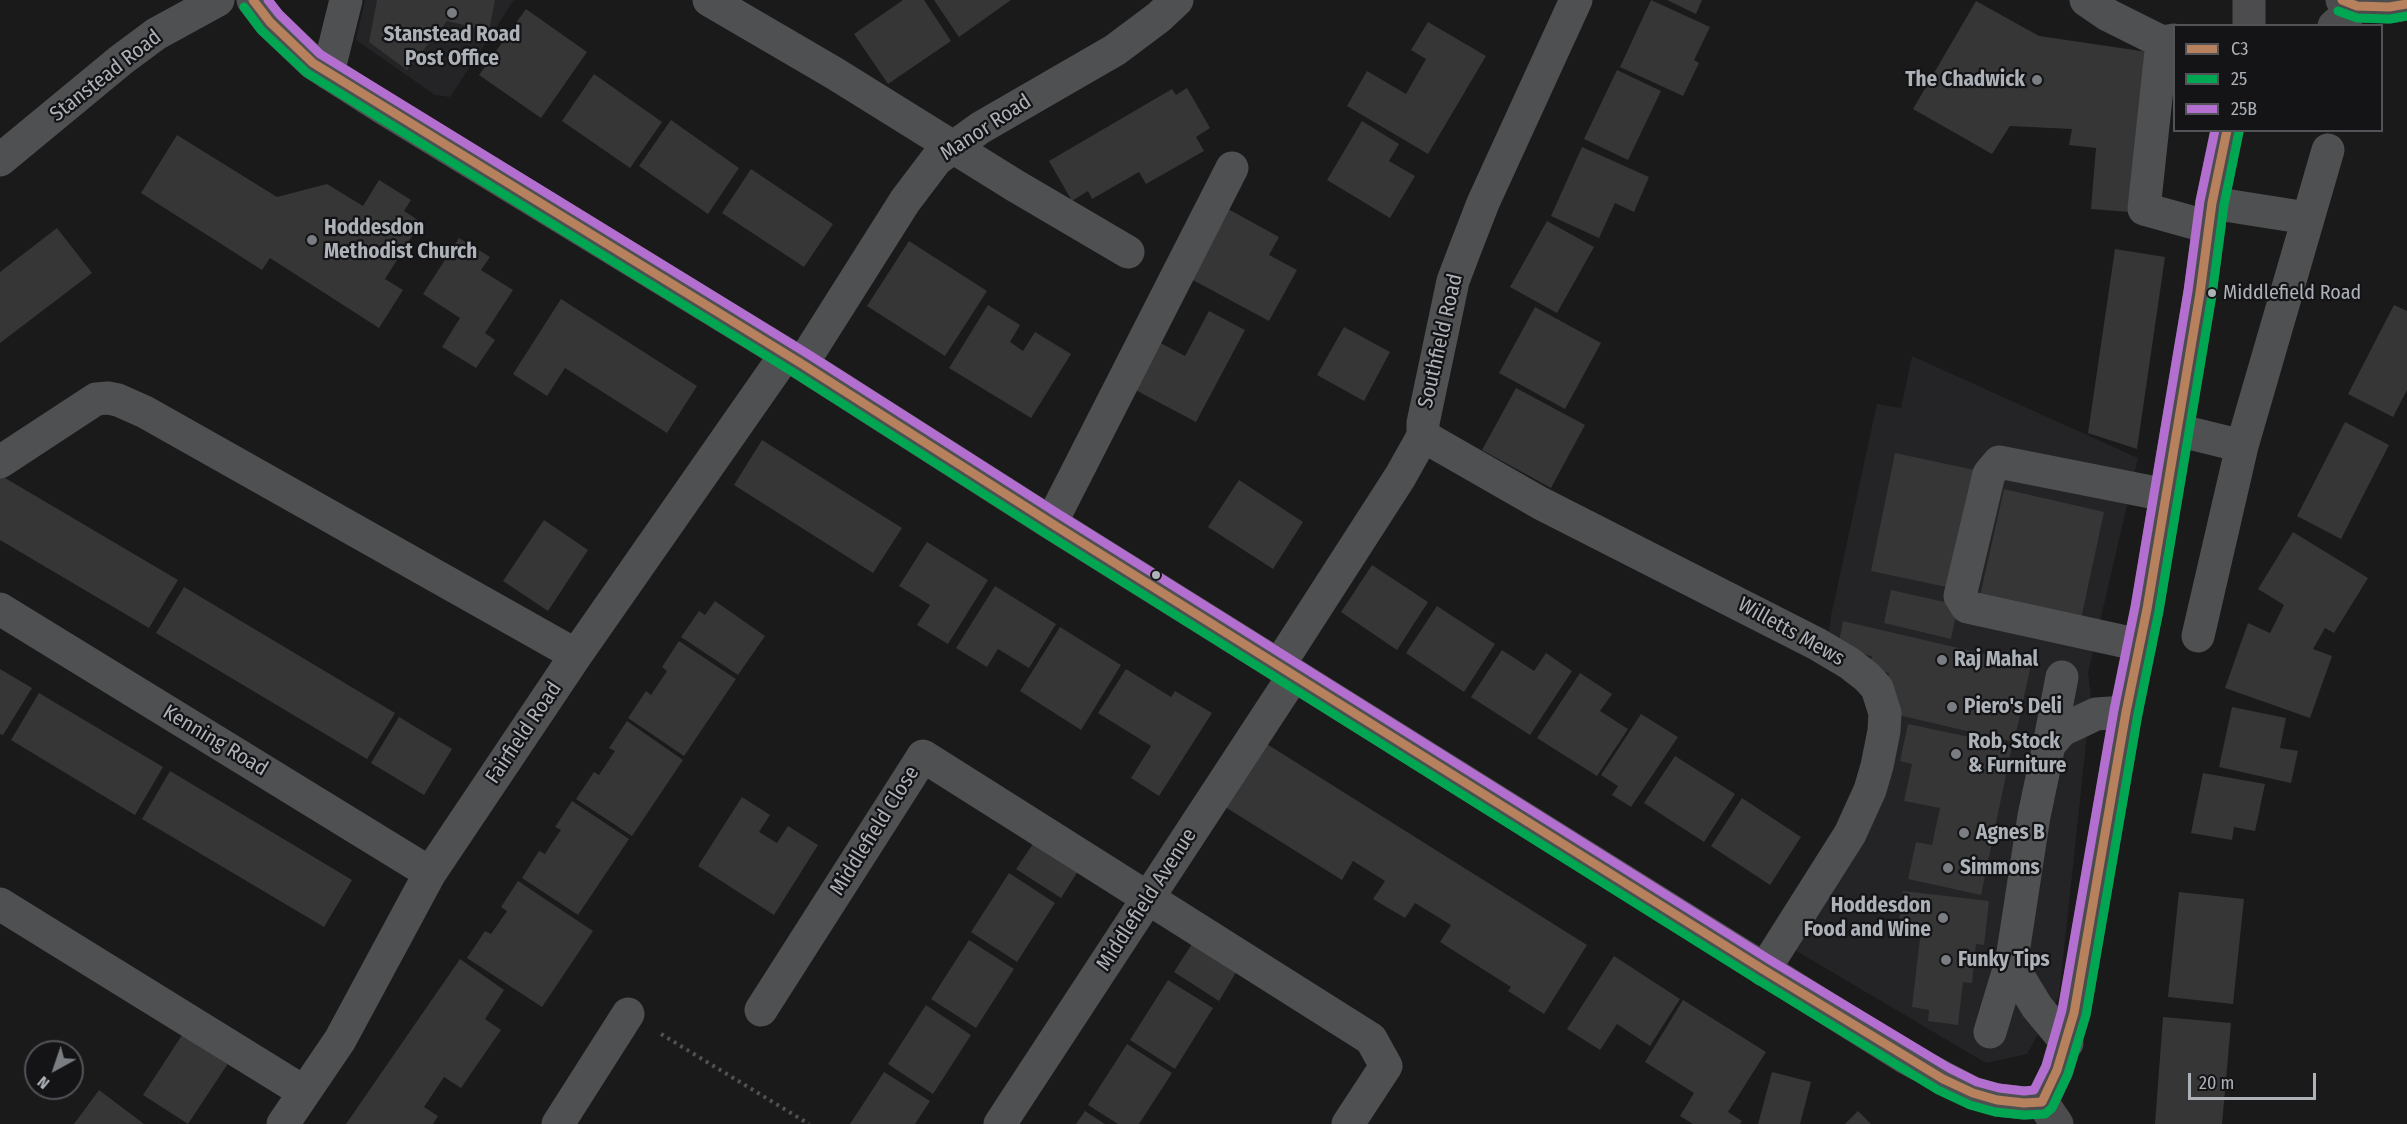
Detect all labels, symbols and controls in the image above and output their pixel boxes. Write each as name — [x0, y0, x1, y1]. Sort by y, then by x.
marker: Stanstead Road Post Office — [445, 6, 459, 20]
place label: Stanstead Road Post Office — [384, 22, 520, 72]
legend — [2173, 24, 2383, 132]
street label: Stanstead Road — [45, 25, 167, 127]
text: C3 — [2231, 38, 2248, 60]
place label: The Chadwick — [1905, 67, 2025, 93]
text: 25 — [2231, 68, 2247, 90]
marker: The Chadwick — [2030, 73, 2044, 87]
street label: Manor Road — [936, 89, 1036, 167]
text: 25B — [2231, 98, 2257, 120]
place label: Hoddesdon Methodist Church — [324, 215, 477, 265]
marker: Hoddesdon Methodist Church — [305, 233, 319, 247]
street label: Southfield Road — [1413, 271, 1469, 411]
place label: Middlefield Road — [2223, 281, 2361, 305]
marker: Middlefield Road — [2206, 287, 2218, 299]
unlabelled marker — [1150, 569, 1162, 581]
street label: Willetts Mews — [1733, 592, 1849, 672]
place label: Raj Mahal — [1954, 647, 2038, 673]
marker: Raj Mahal — [1935, 653, 1949, 667]
street label: Fairfield Road — [481, 677, 567, 789]
place label: Piero's Deli — [1964, 694, 2062, 720]
street label: Kenning Road — [158, 700, 272, 782]
marker: Piero's Deli — [1945, 700, 1959, 714]
place label: Rob, Stock & Furniture — [1968, 729, 2066, 779]
marker: Rob, Stock & Furniture — [1949, 747, 1963, 761]
street label: Middlefield Close — [825, 762, 925, 900]
place label: Agnes B — [1976, 820, 2045, 846]
street label: Middlefield Avenue — [1092, 824, 1202, 976]
marker: Agnes B — [1957, 826, 1971, 840]
place label: Simmons — [1960, 855, 2040, 881]
marker: Simmons — [1941, 861, 1955, 875]
place label: Hoddesdon Food and Wine — [1804, 893, 1931, 943]
marker: Hoddesdon Food and Wine — [1936, 911, 1950, 925]
place label: Funky Tips — [1958, 947, 2050, 973]
marker: Funky Tips — [1939, 953, 1953, 967]
north arrow — [24, 1040, 84, 1100]
scale bar — [2191, 1061, 2318, 1099]
text: N — [34, 1072, 53, 1093]
text: 20 m — [2199, 1072, 2234, 1094]

